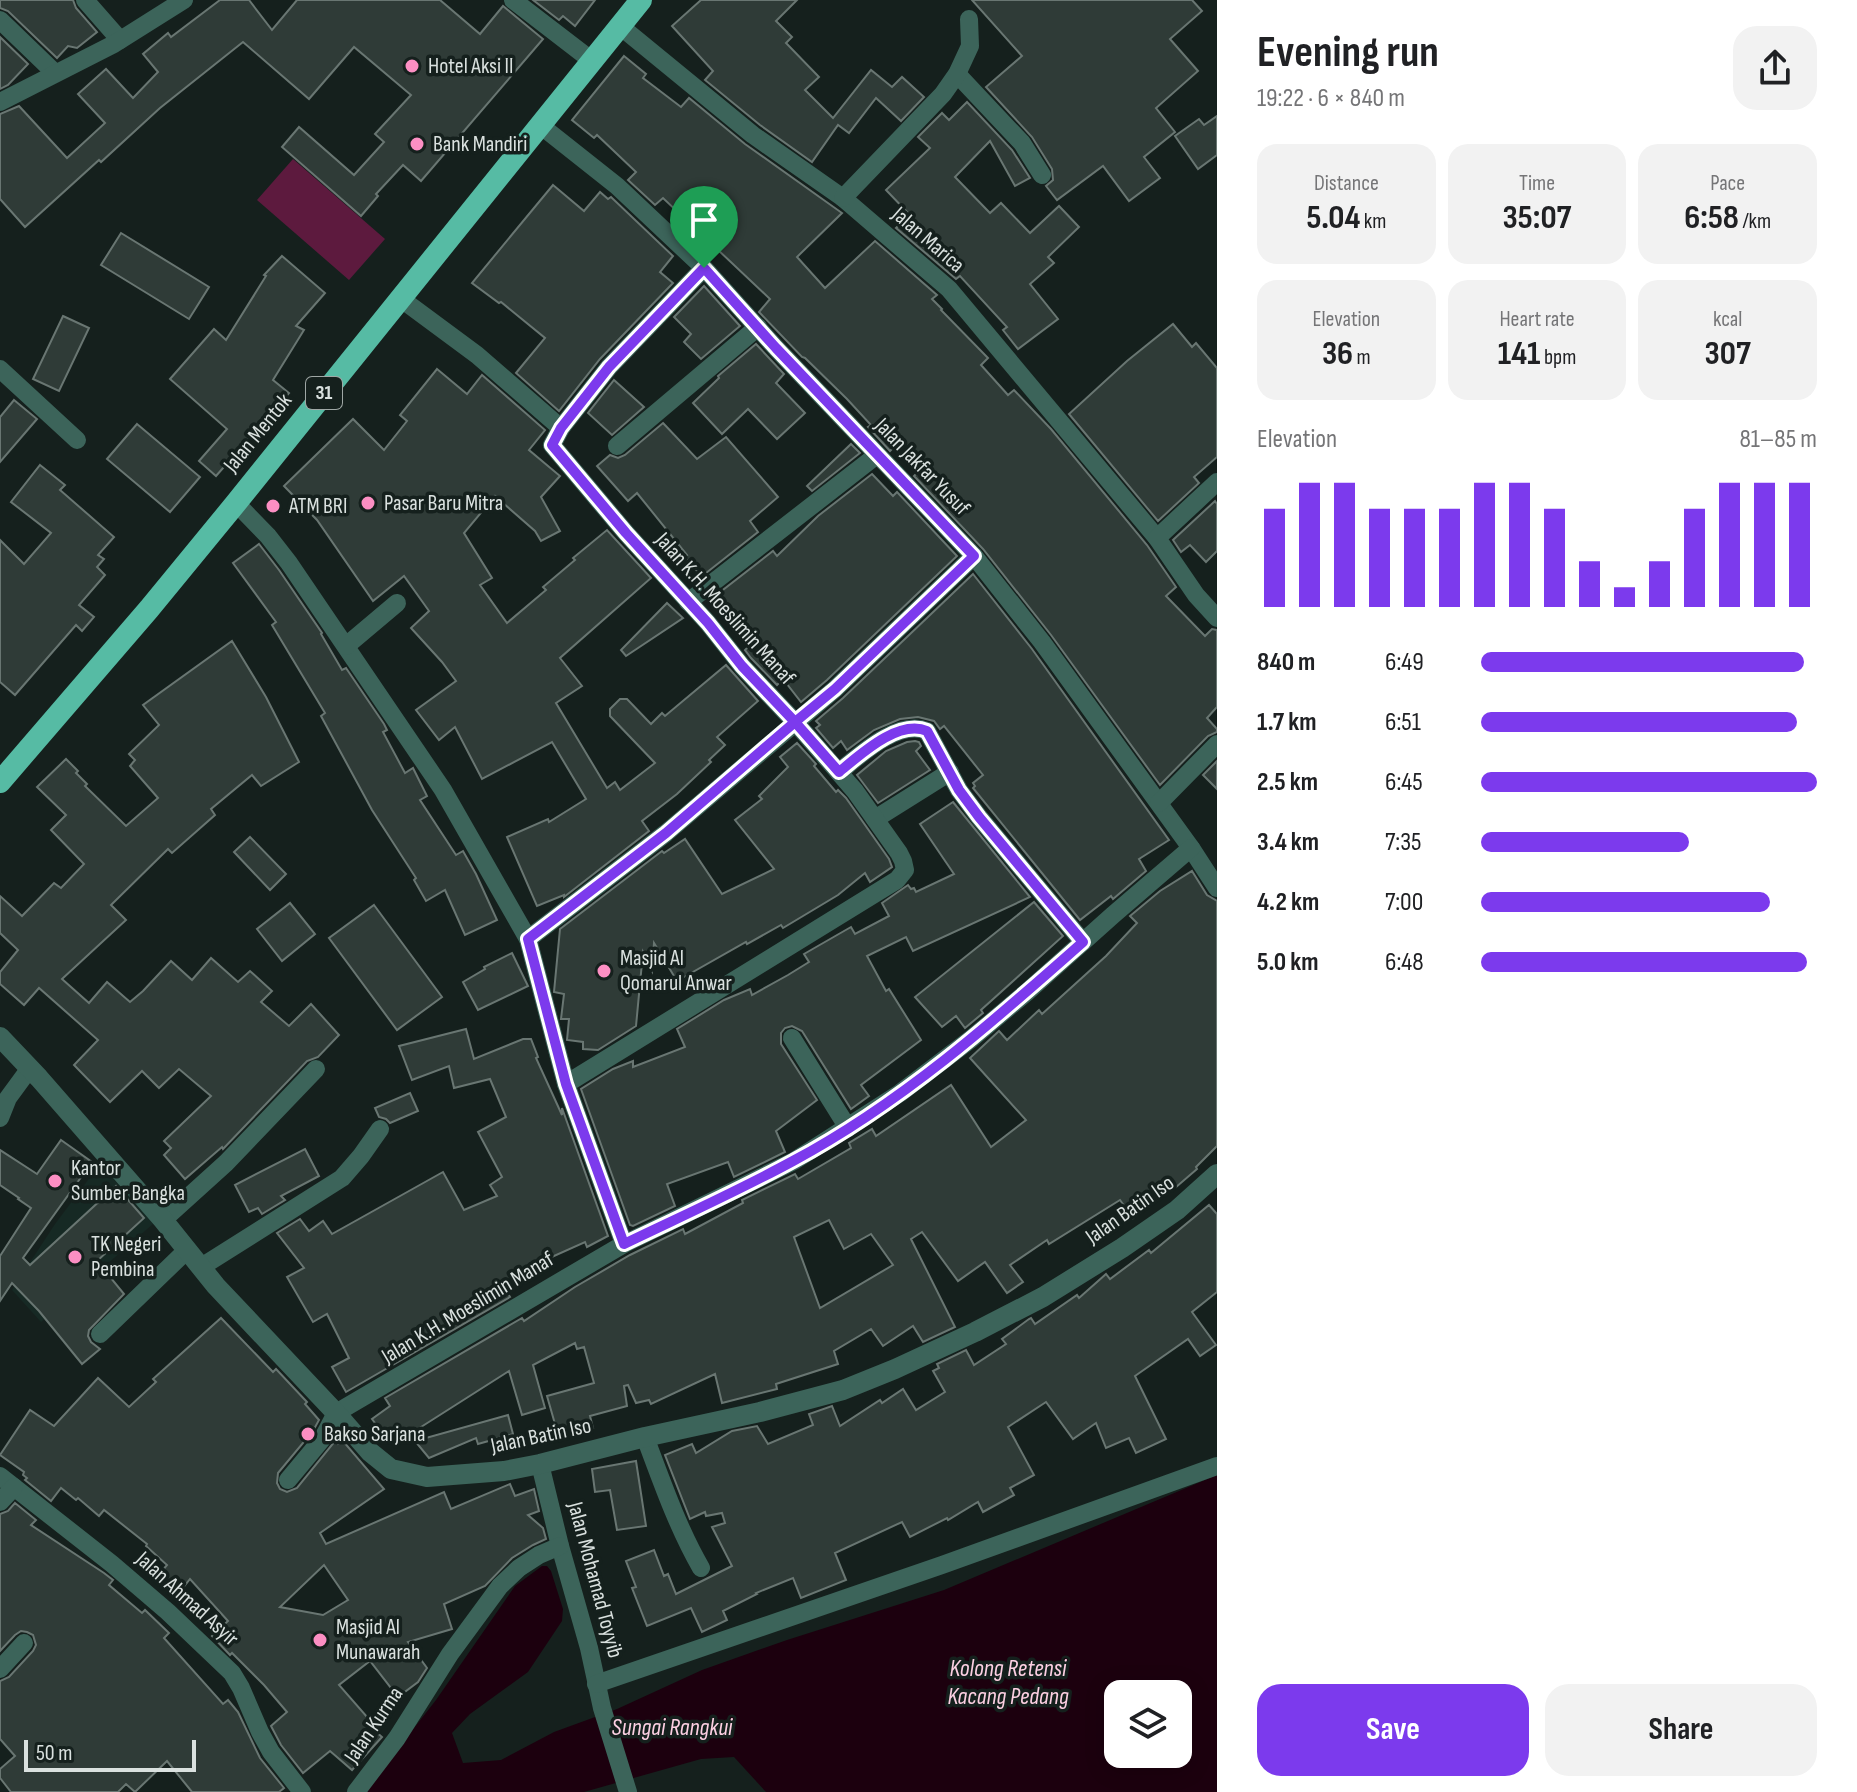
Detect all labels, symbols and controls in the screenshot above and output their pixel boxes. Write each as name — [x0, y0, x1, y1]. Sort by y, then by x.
text: Evening run — [1257, 26, 1439, 79]
button: share — [1733, 26, 1817, 110]
place label: Hotel Aksi II — [428, 53, 513, 80]
marker: Hotel Aksi II — [403, 57, 421, 75]
text: 19:22 · 6 × 840 m — [1257, 83, 1405, 114]
place label: Bank Mandiri — [433, 131, 527, 158]
marker: Bank Mandiri — [408, 135, 426, 153]
text: Distance — [1314, 170, 1379, 197]
text: Time — [1519, 170, 1555, 197]
text: Pace — [1710, 170, 1745, 197]
pin — [670, 186, 738, 268]
text: 5.04 — [1306, 197, 1360, 238]
text: 35:07 — [1503, 197, 1571, 238]
text: 6:58 — [1684, 197, 1739, 238]
icon: arrive — [682, 198, 726, 242]
street label: Jalan Marica — [885, 200, 970, 279]
text: km — [1360, 208, 1386, 235]
text: /km — [1739, 208, 1771, 235]
text: Elevation — [1312, 306, 1380, 333]
text: Heart rate — [1499, 306, 1575, 333]
text: kcal — [1713, 306, 1742, 333]
text: 36 — [1322, 333, 1353, 374]
text: 141 — [1498, 333, 1540, 374]
text: 307 — [1705, 333, 1751, 374]
text: m — [1353, 344, 1371, 371]
text: bpm — [1540, 344, 1576, 371]
road number: 31 — [306, 377, 342, 409]
street label: Jalan Mentok — [217, 388, 298, 479]
street label: Jalan Jakfar Yusuf — [868, 412, 976, 522]
text: Elevation — [1257, 424, 1337, 455]
text: 81–85 m — [1739, 424, 1817, 455]
place label: Pasar Baru Mitra — [384, 490, 503, 517]
place label: ATM BRI — [288, 493, 347, 520]
marker: Pasar Baru Mitra — [359, 494, 377, 512]
marker: ATM BRI — [264, 497, 282, 515]
street label: Jalan K.H. Moeslimin Manaf — [649, 526, 801, 691]
text: 840 m — [1257, 647, 1315, 678]
text: 6:49 — [1385, 647, 1424, 678]
text: 1.7 km — [1257, 707, 1316, 738]
text: 6:51 — [1385, 707, 1421, 738]
text: 2.5 km — [1257, 767, 1318, 798]
text: 6:45 — [1385, 767, 1423, 798]
text: 3.4 km — [1257, 827, 1319, 858]
text: 7:35 — [1385, 827, 1421, 858]
text: 4.2 km — [1257, 887, 1319, 918]
text: 7:00 — [1385, 887, 1423, 918]
place label: Masjid Al Qomarul Anwar — [620, 945, 732, 997]
text: 5.0 km — [1257, 947, 1318, 978]
text: 6:48 — [1385, 947, 1424, 978]
marker: Masjid Al Qomarul Anwar — [595, 962, 613, 980]
place label: Kantor Sumber Bangka — [71, 1155, 185, 1207]
street label: Jalan Batin Iso — [1080, 1170, 1180, 1251]
marker: Kantor Sumber Bangka — [46, 1172, 64, 1190]
place label: TK Negeri Pembina — [91, 1231, 161, 1283]
street label: Jalan K.H. Moeslimin Manaf — [376, 1246, 560, 1371]
marker: TK Negeri Pembina — [66, 1248, 84, 1266]
street label: Jalan Batin Iso — [487, 1412, 594, 1460]
place label: Bakso Sarjana — [324, 1421, 425, 1448]
marker: Bakso Sarjana — [299, 1425, 317, 1443]
street label: Jalan Mohamad Toyyib — [561, 1498, 629, 1661]
street label: Jalan Ahmad Asyir — [129, 1545, 244, 1652]
place label: Masjid Al Munawarah — [336, 1614, 420, 1666]
marker: Masjid Al Munawarah — [311, 1631, 329, 1649]
water label: Kolong Retensi Kacang Pedang — [947, 1654, 1069, 1711]
map controls — [1104, 1680, 1192, 1768]
button: layers — [1104, 1680, 1192, 1768]
street label: Jalan Kurma — [338, 1682, 409, 1769]
button: Save — [1257, 1684, 1529, 1776]
button: Share — [1545, 1684, 1817, 1776]
water label: Sungai Rangkui — [612, 1713, 733, 1742]
scale bar — [24, 1736, 196, 1772]
text: 50 m — [36, 1740, 72, 1767]

